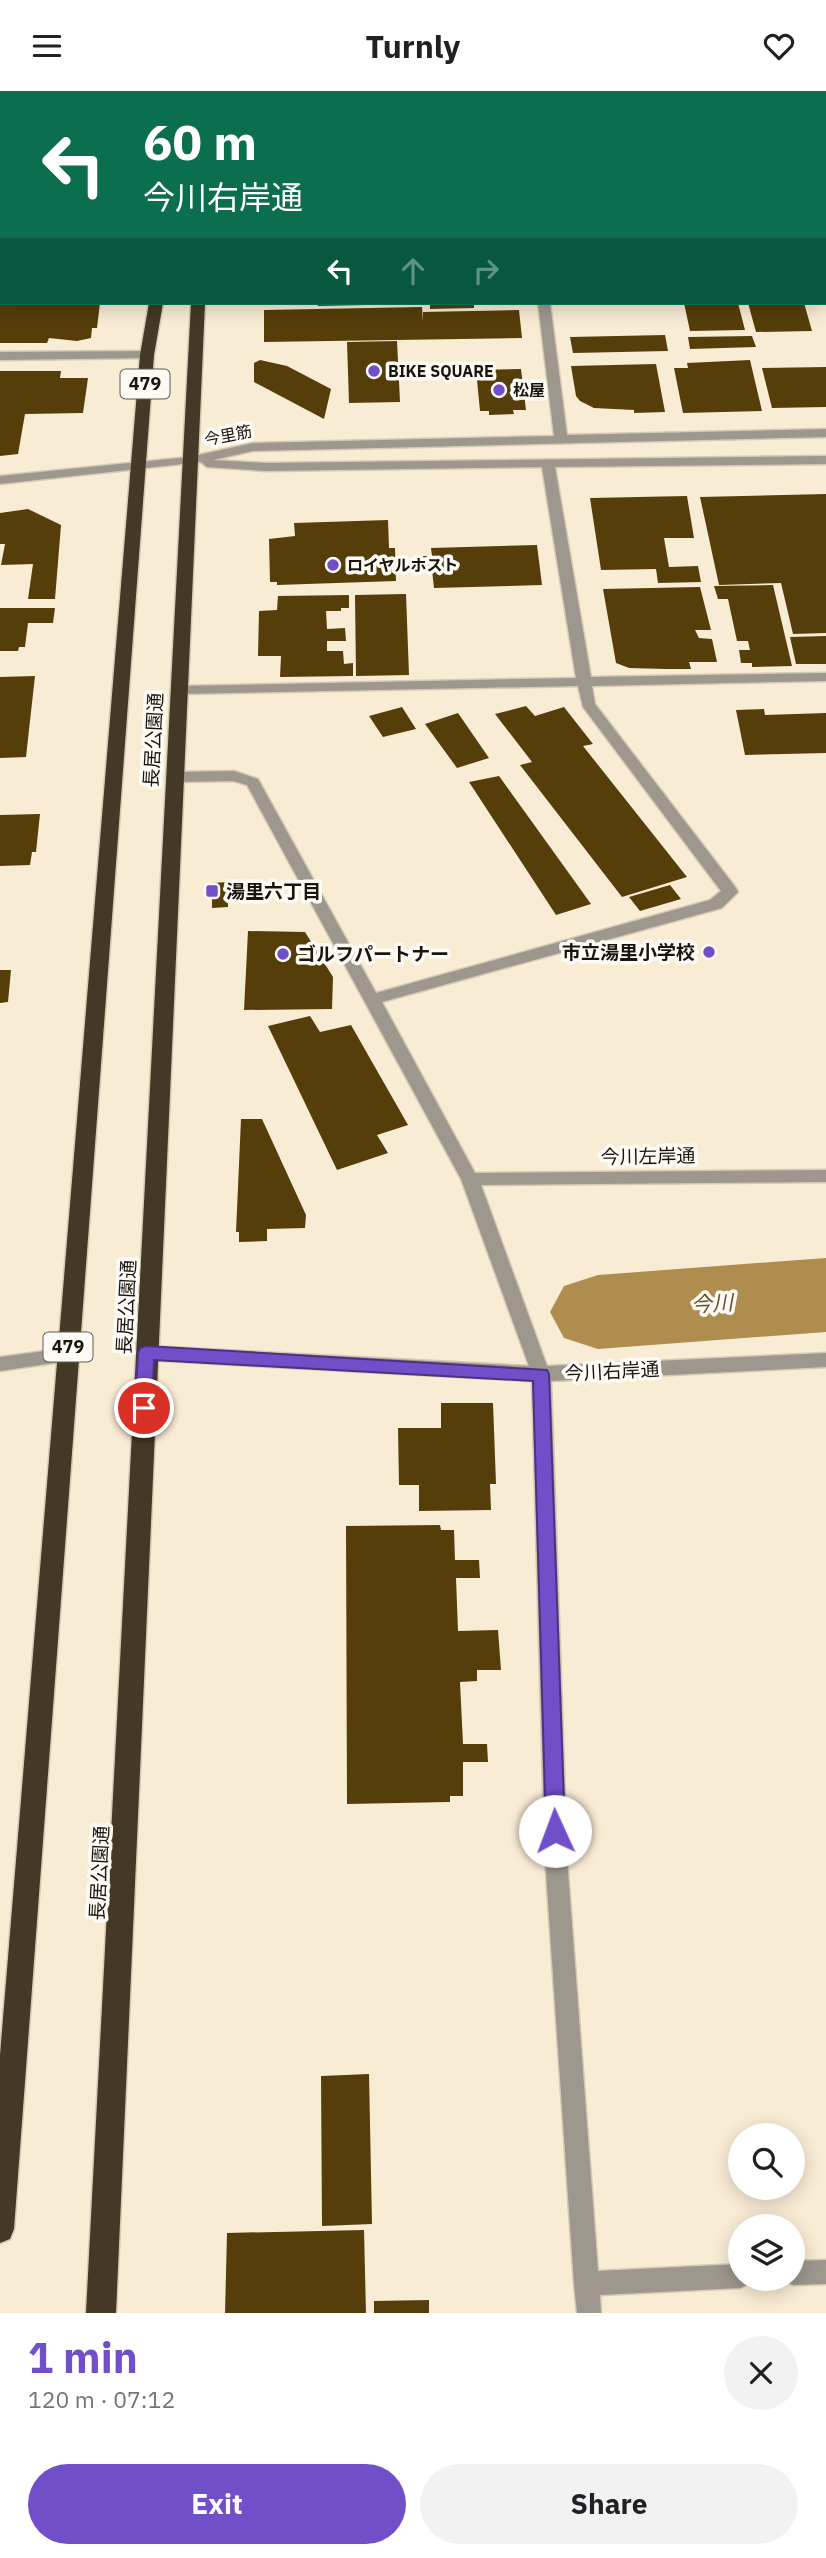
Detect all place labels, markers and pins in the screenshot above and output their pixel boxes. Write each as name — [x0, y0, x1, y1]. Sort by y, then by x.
place label: BIKE SQUARE — [388, 361, 494, 381]
marker: BIKE SQUARE — [366, 363, 382, 379]
place label: 松屋 — [513, 380, 545, 400]
marker: 松屋 — [491, 382, 507, 398]
place label: ロイヤルホスト — [347, 555, 459, 575]
marker: ロイヤルホスト — [325, 557, 341, 573]
place label: 湯里六丁目 — [226, 879, 321, 903]
marker: 湯里六丁目 — [204, 883, 220, 899]
place label: 市立湯里小学校 — [562, 940, 695, 964]
place label: ゴルフパートナー — [297, 942, 449, 966]
marker: 市立湯里小学校 — [701, 944, 717, 960]
marker: ゴルフパートナー — [275, 946, 291, 962]
pin — [114, 1378, 174, 1438]

